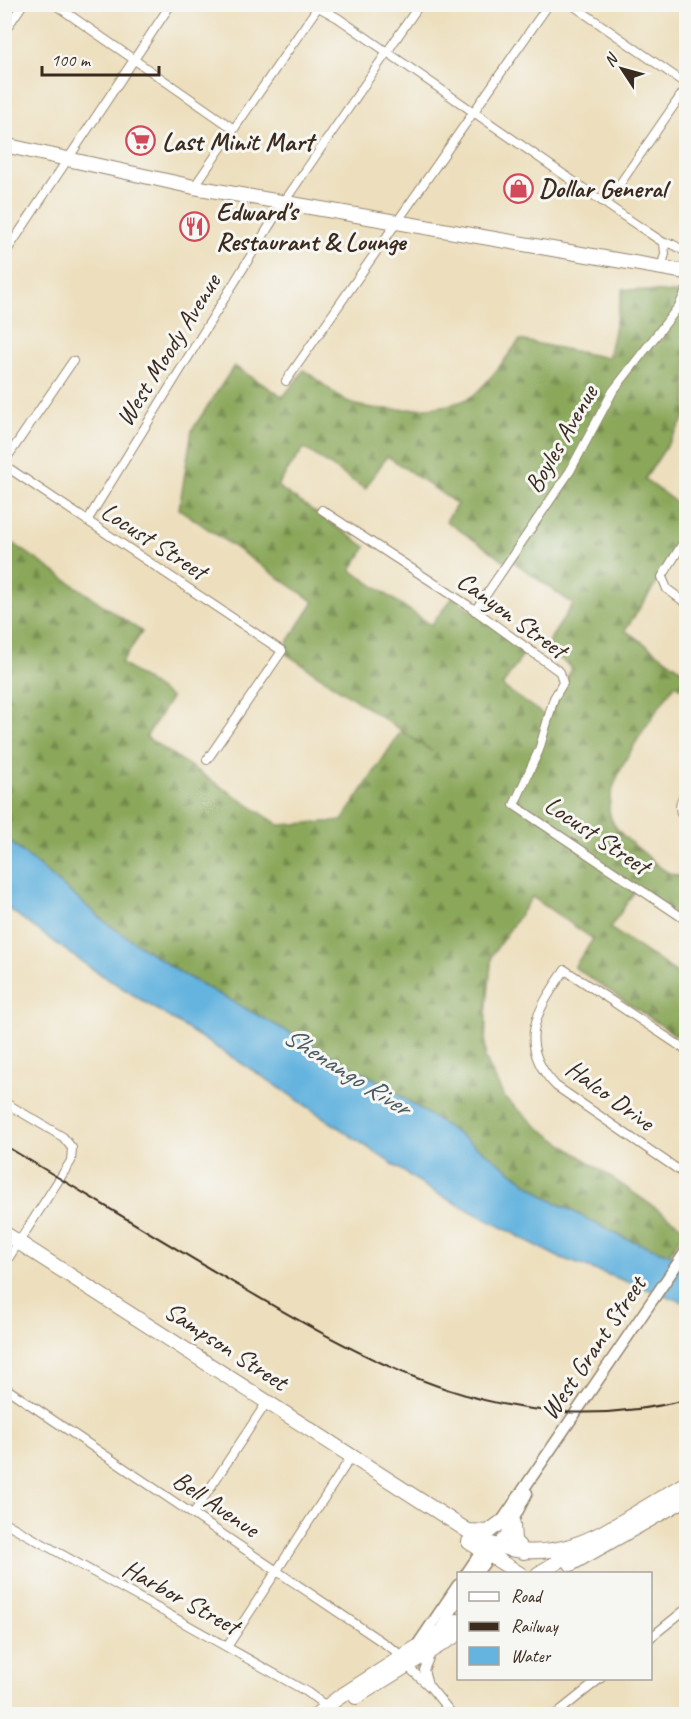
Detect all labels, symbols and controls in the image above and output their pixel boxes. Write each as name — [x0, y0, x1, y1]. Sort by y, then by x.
scale bar — [42, 39, 159, 77]
north arrow — [592, 39, 652, 99]
text: N — [600, 48, 623, 71]
text: 100 m — [51, 49, 92, 71]
supermarket icon: Last Minit Mart — [125, 125, 157, 157]
place label: Last Minit Mart — [162, 125, 318, 158]
shop icon: Dollar General — [502, 172, 534, 204]
place label: Dollar General — [539, 172, 672, 205]
place label: Edward's Restaurant & Lounge — [216, 195, 408, 258]
restaurant icon: Edward's Restaurant & Lounge — [179, 210, 211, 242]
street label: West Moody Avenue — [108, 266, 229, 432]
street label: Boyles Avenue — [517, 378, 606, 499]
street label: Locust Street — [95, 495, 216, 589]
street label: Canyon Street — [451, 564, 576, 668]
street label: Locust Street — [538, 788, 659, 884]
water label: Shenango River — [277, 1019, 420, 1125]
street label: Halco Drive — [559, 1052, 663, 1140]
street label: West Grant Street — [533, 1268, 654, 1426]
street label: Sampson Street — [158, 1294, 296, 1399]
street label: Bell Avenue — [166, 1463, 268, 1546]
street label: Harbor Street — [117, 1552, 248, 1644]
legend — [457, 1572, 652, 1680]
text: Road — [511, 1585, 544, 1607]
text: Railway — [511, 1615, 559, 1637]
text: Water — [511, 1645, 552, 1667]

